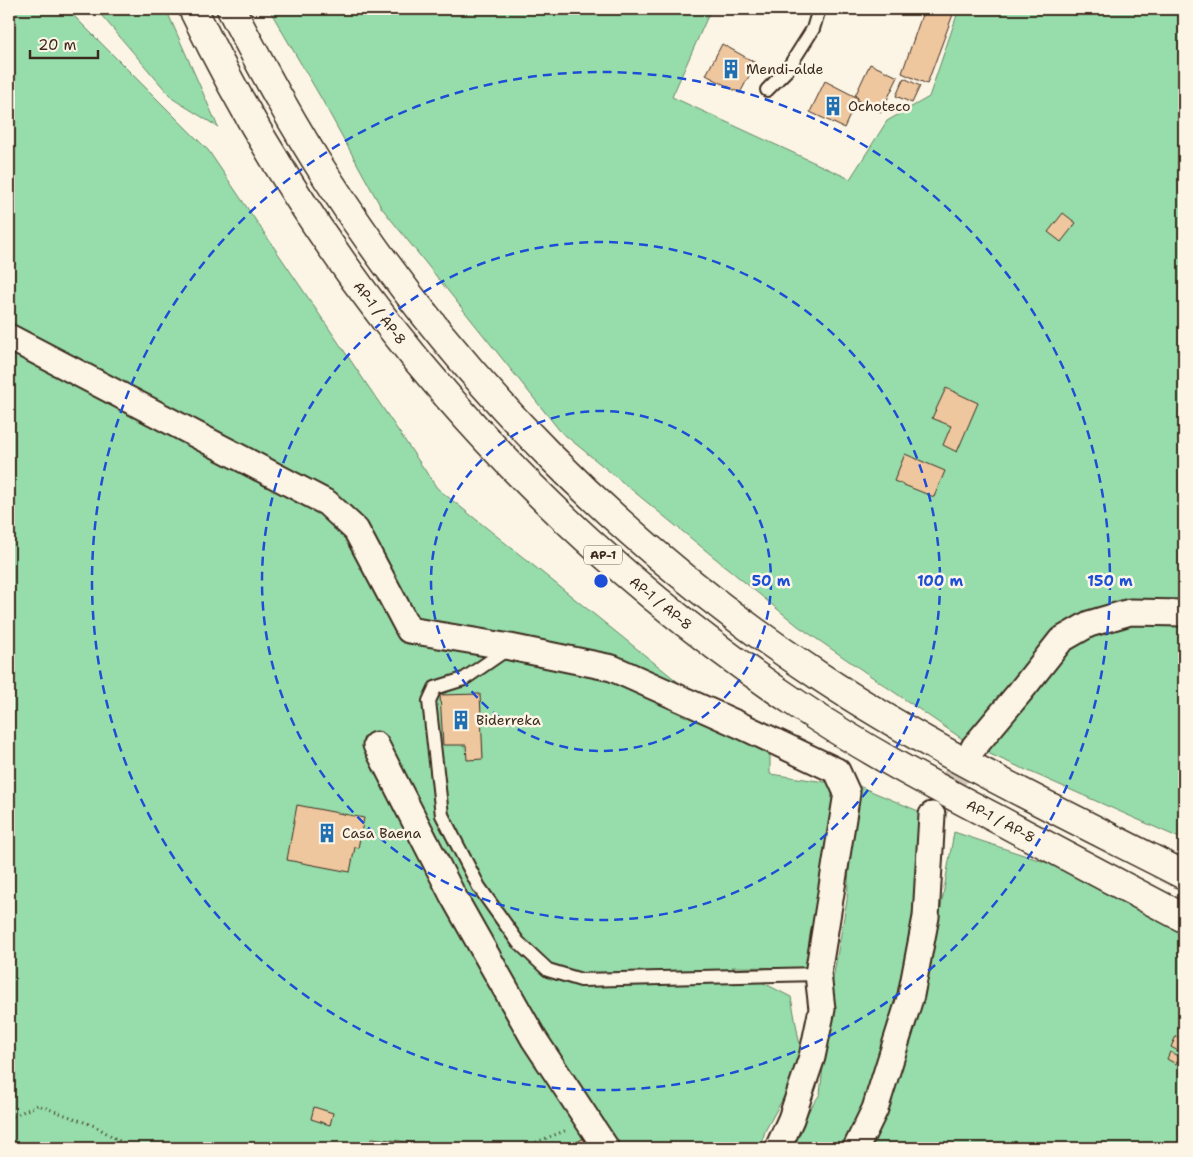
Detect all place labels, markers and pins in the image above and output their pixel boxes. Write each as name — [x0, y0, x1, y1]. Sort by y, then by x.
building icon: Mendi-alde — [720, 58, 742, 80]
place label: Mendi-alde — [746, 60, 823, 78]
building icon: Ochoteco — [822, 95, 844, 117]
place label: Ochoteco — [848, 97, 911, 115]
centre of rings — [592, 572, 610, 590]
building icon: Biderreka — [450, 709, 472, 731]
place label: Biderreka — [476, 711, 541, 729]
building icon: Casa Baena — [316, 822, 338, 844]
place label: Casa Baena — [342, 824, 421, 842]

